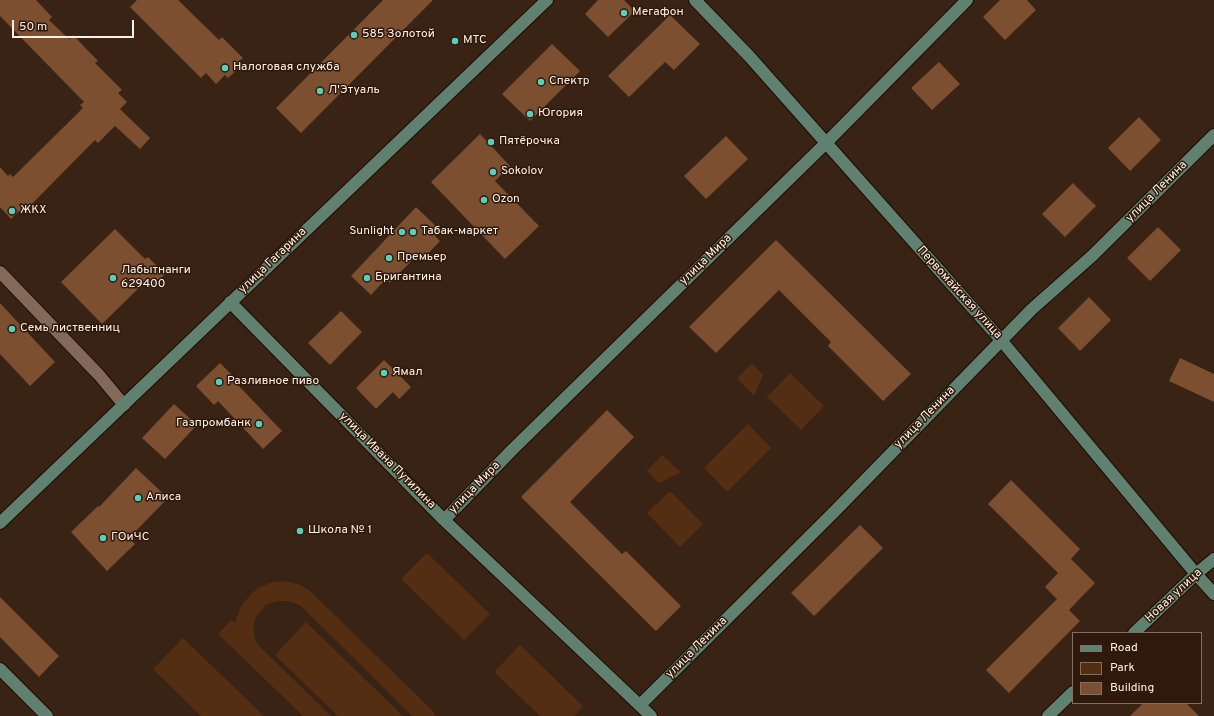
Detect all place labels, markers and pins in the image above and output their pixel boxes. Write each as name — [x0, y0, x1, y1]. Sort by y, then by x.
place label: Мегафон — [632, 6, 684, 20]
marker: Мегафон — [619, 8, 629, 18]
place label: 585 Золотой — [362, 28, 435, 42]
marker: 585 Золотой — [349, 30, 359, 40]
place label: МТС — [463, 34, 487, 48]
marker: МТС — [450, 36, 460, 46]
place label: Налоговая служба — [233, 61, 339, 75]
marker: Налоговая служба — [220, 63, 230, 73]
place label: Спектр — [549, 75, 589, 89]
marker: Спектр — [536, 77, 546, 87]
place label: Л'Этуаль — [328, 84, 380, 98]
marker: Л'Этуаль — [315, 86, 325, 96]
place label: Югория — [538, 107, 583, 121]
marker: Югория — [525, 109, 535, 119]
place label: Пятёрочка — [499, 135, 560, 149]
marker: Пятёрочка — [486, 137, 496, 147]
place label: Sokolov — [501, 165, 543, 179]
marker: Sokolov — [488, 167, 498, 177]
place label: Ozon — [492, 193, 520, 207]
marker: Ozon — [479, 195, 489, 205]
place label: ЖКХ — [20, 204, 46, 218]
marker: ЖКХ — [7, 206, 17, 216]
place label: Sunlight — [349, 225, 394, 239]
place label: Табак-маркет — [421, 225, 498, 239]
marker: Sunlight — [397, 227, 407, 237]
marker: Табак-маркет — [408, 227, 418, 237]
place label: Премьер — [397, 251, 446, 265]
marker: Премьер — [384, 253, 394, 263]
place label: Лабытнанги 629400 — [121, 264, 191, 292]
place label: Бригантина — [375, 271, 442, 285]
marker: Лабытнанги 629400 — [108, 273, 118, 283]
marker: Бригантина — [362, 273, 372, 283]
place label: Семь лиственниц — [20, 322, 120, 336]
marker: Семь лиственниц — [7, 324, 17, 334]
place label: Ямал — [392, 366, 423, 380]
marker: Ямал — [379, 368, 389, 378]
place label: Разливное пиво — [227, 375, 319, 389]
marker: Разливное пиво — [214, 377, 224, 387]
place label: Газпромбанк — [176, 417, 251, 431]
marker: Газпромбанк — [254, 419, 264, 429]
place label: Алиса — [146, 491, 181, 505]
marker: Алиса — [133, 493, 143, 503]
place label: Школа № 1 — [308, 524, 372, 538]
marker: Школа № 1 — [295, 526, 305, 536]
place label: ГОиЧС — [111, 531, 149, 545]
marker: ГОиЧС — [98, 533, 108, 543]

